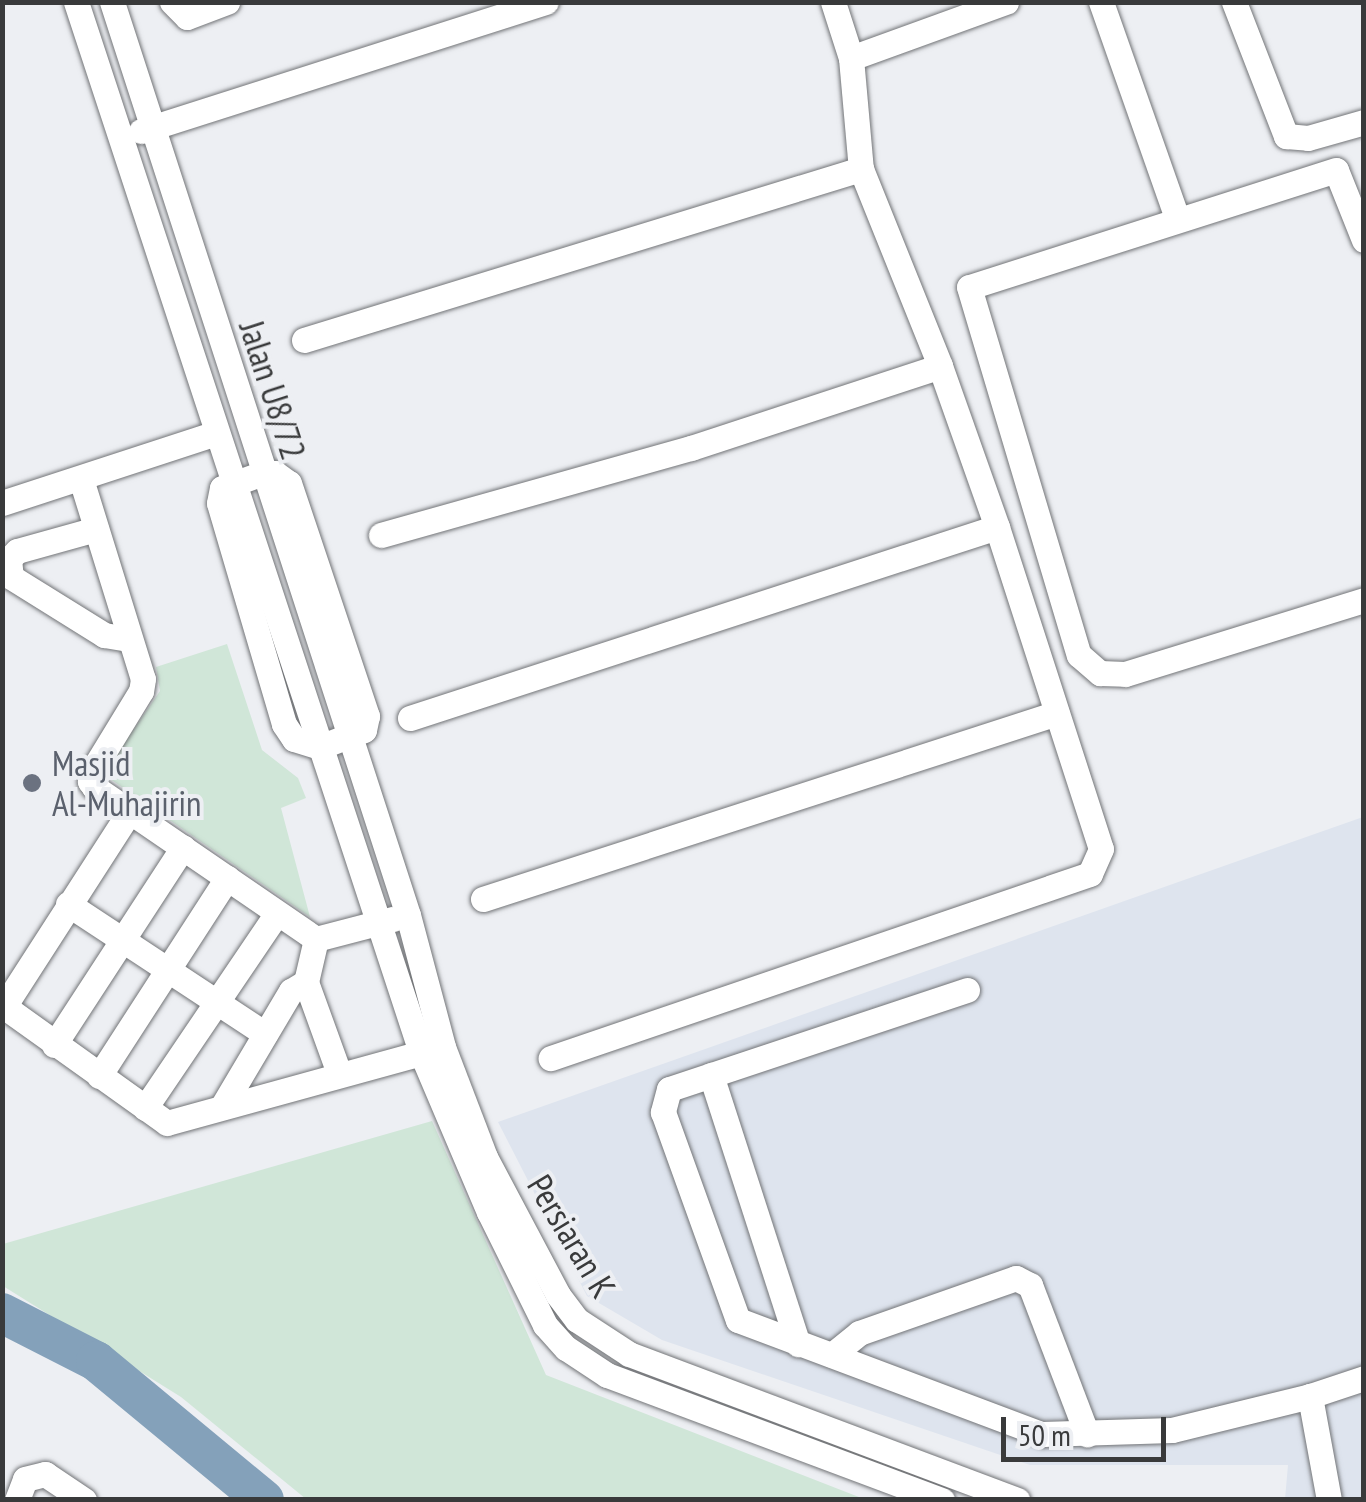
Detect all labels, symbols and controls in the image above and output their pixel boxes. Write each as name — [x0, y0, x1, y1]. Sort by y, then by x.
street label: Jalan U8/72 — [231, 315, 315, 465]
place label: Masjid Al-Muhajirin — [52, 742, 201, 824]
marker: Masjid Al-Muhajirin — [21, 772, 43, 794]
street label: Persiaran K — [519, 1167, 625, 1305]
scale bar — [1006, 1397, 1171, 1459]
text: 50 m — [1018, 1415, 1071, 1454]

